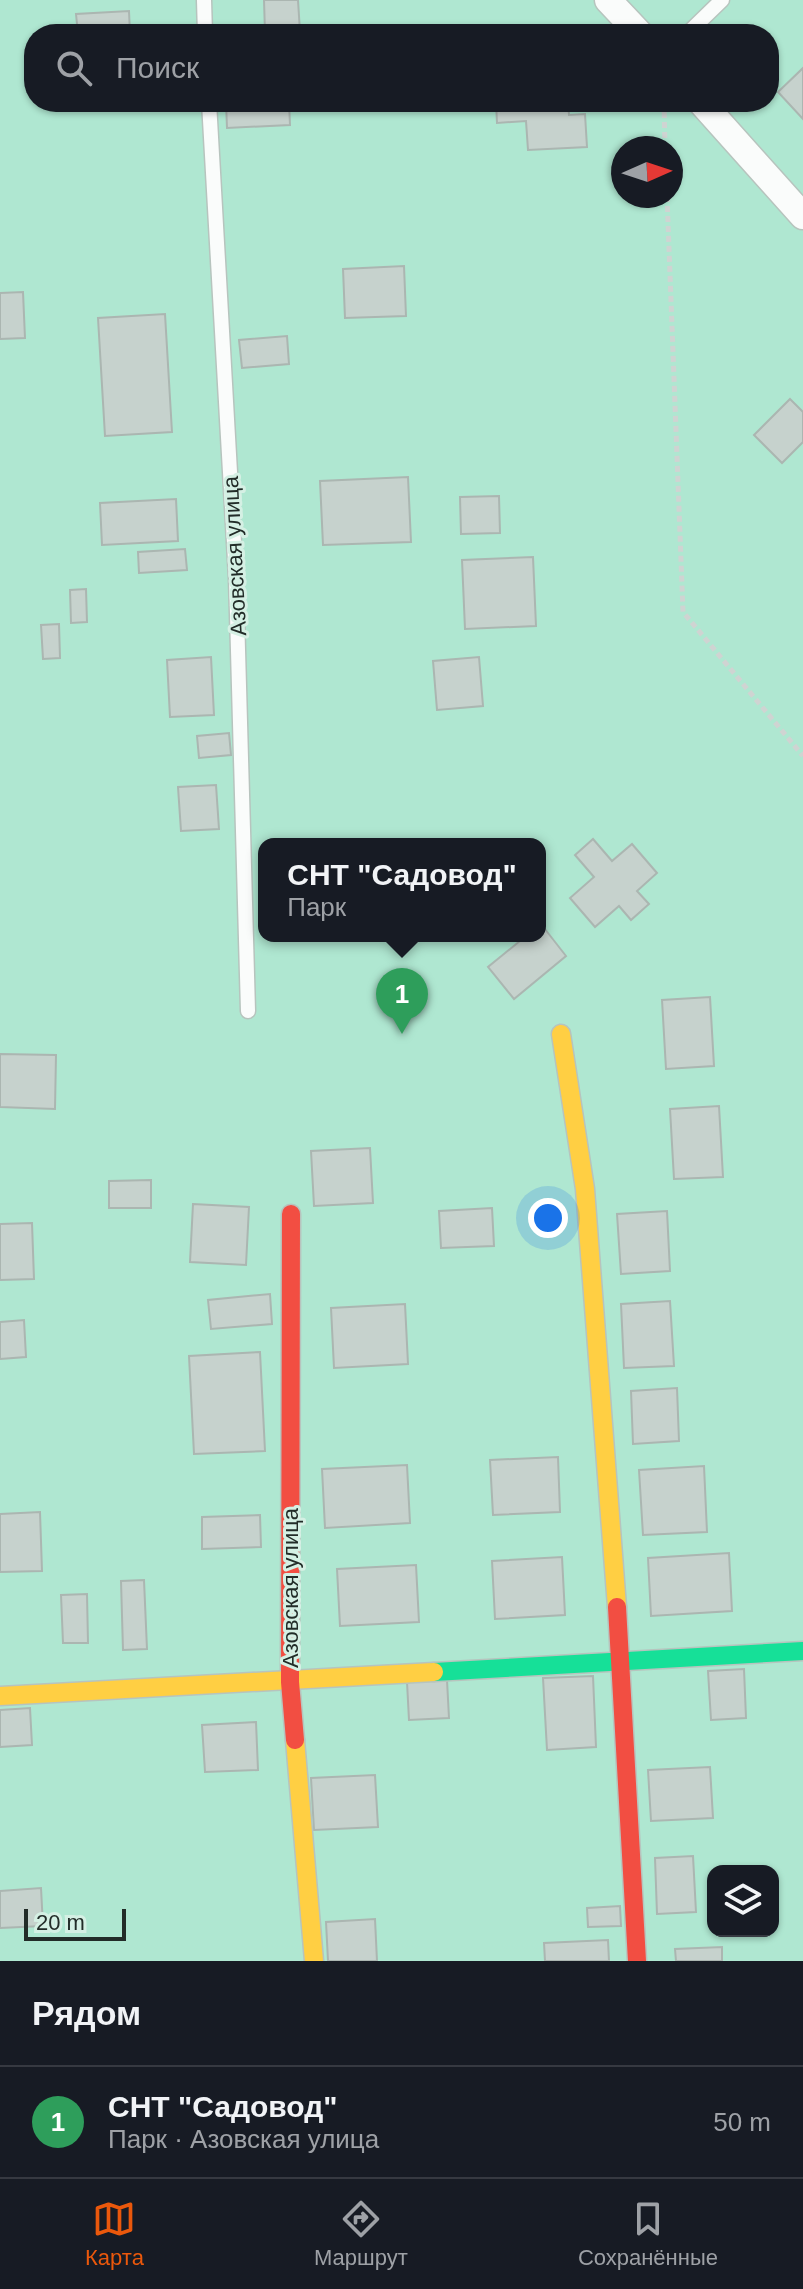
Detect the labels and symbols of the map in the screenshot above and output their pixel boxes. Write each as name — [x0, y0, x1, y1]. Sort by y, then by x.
north arrow — [611, 136, 683, 208]
street label: Азовская улица — [218, 475, 251, 637]
pin: 1 — [376, 968, 428, 1034]
your location — [528, 1198, 568, 1238]
street label: Азовская улица — [278, 1507, 303, 1668]
scale bar — [24, 1905, 126, 1941]

